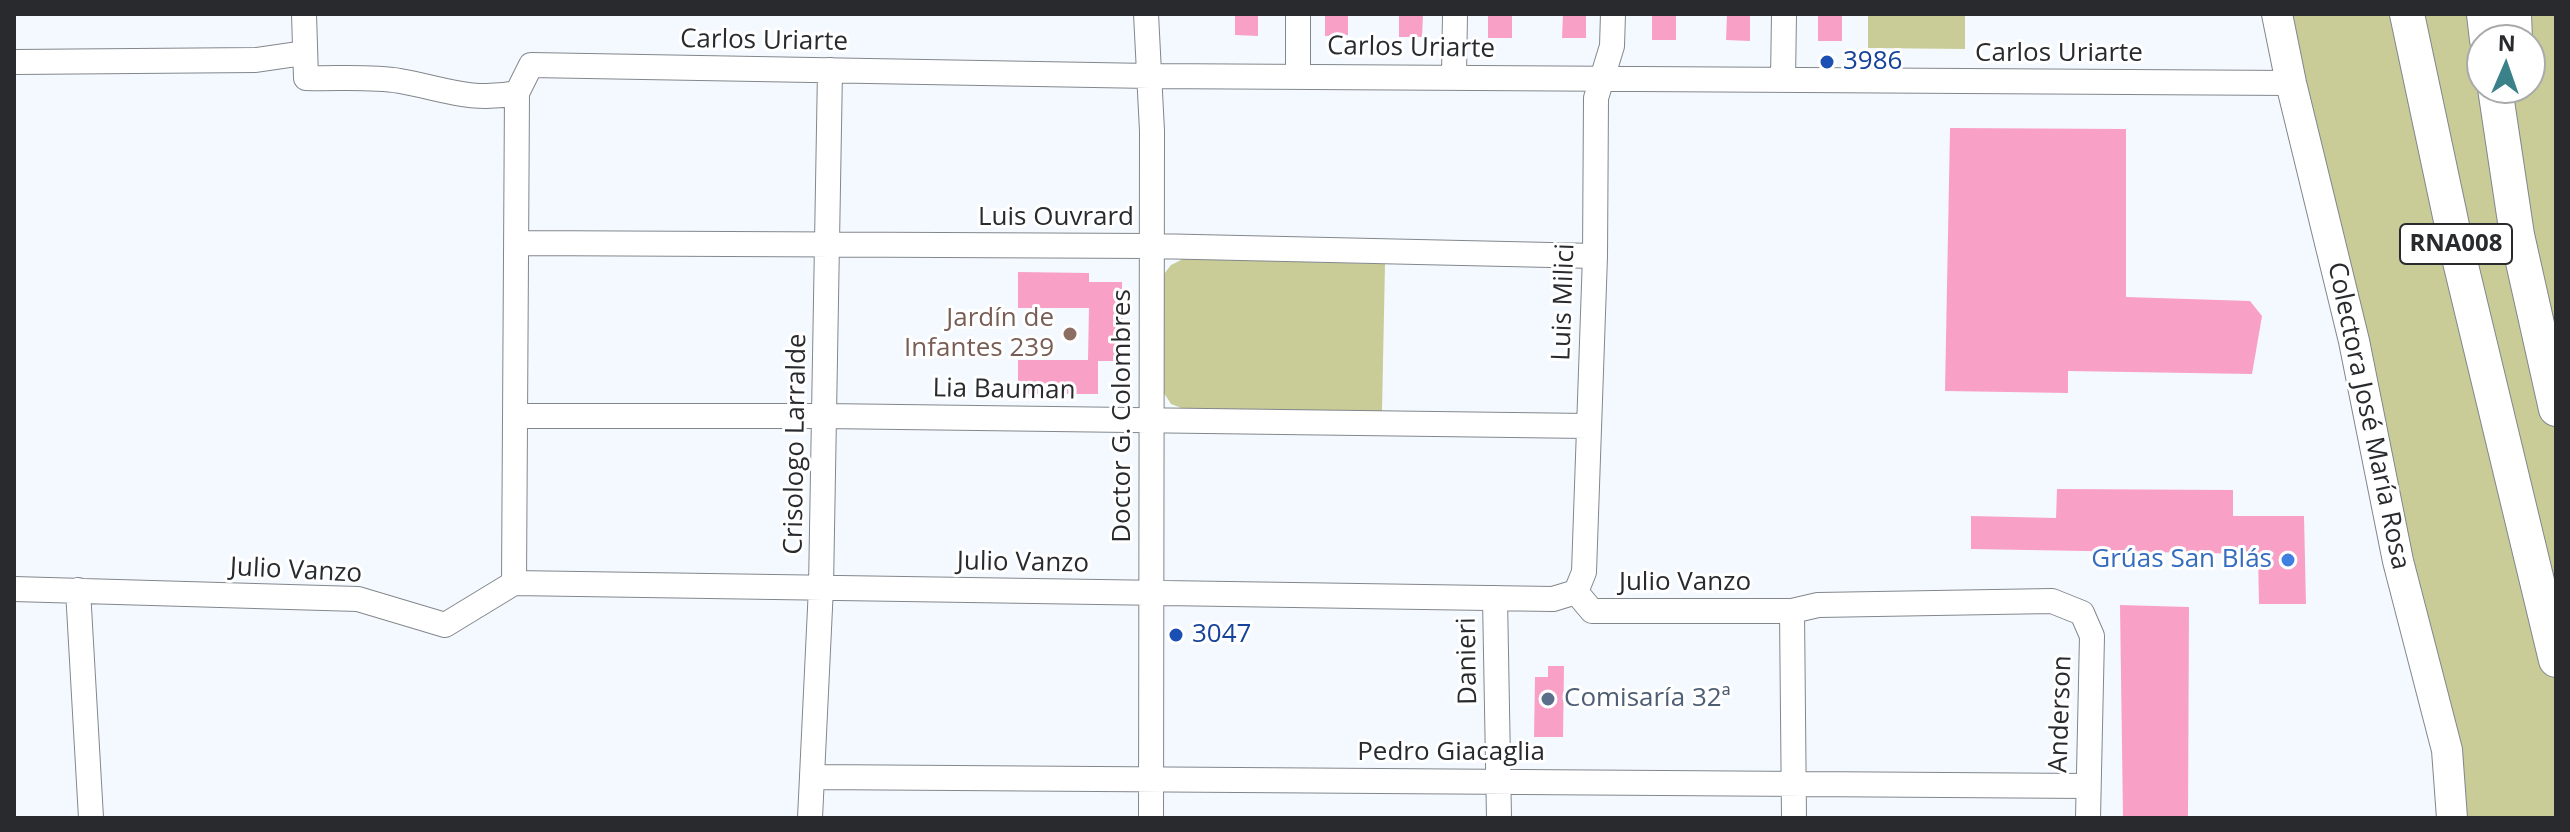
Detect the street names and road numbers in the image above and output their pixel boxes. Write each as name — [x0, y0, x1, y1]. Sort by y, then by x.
street label: Carlos Uriarte — [680, 24, 848, 58]
street label: Carlos Uriarte — [1327, 31, 1495, 65]
street label: Carlos Uriarte — [1975, 38, 2143, 70]
street label: Luis Ouvrard — [978, 202, 1134, 234]
road number: RNA008 — [2400, 224, 2512, 264]
street label: Luis Milici — [1546, 243, 1582, 361]
street label: Colectora José María Rosa — [2320, 259, 2416, 573]
street label: Doctor G. Colombres — [1107, 289, 1139, 543]
street label: Crisologo Larralde — [778, 333, 814, 555]
street label: Lia Bauman — [932, 373, 1076, 407]
street label: Julio Vanzo — [957, 546, 1089, 580]
street label: Julio Vanzo — [229, 552, 363, 590]
street label: Julio Vanzo — [1619, 567, 1751, 599]
street label: Danieri — [1452, 617, 1484, 705]
street label: Anderson — [2043, 655, 2079, 773]
street label: Pedro Giacaglia — [1357, 737, 1545, 769]

